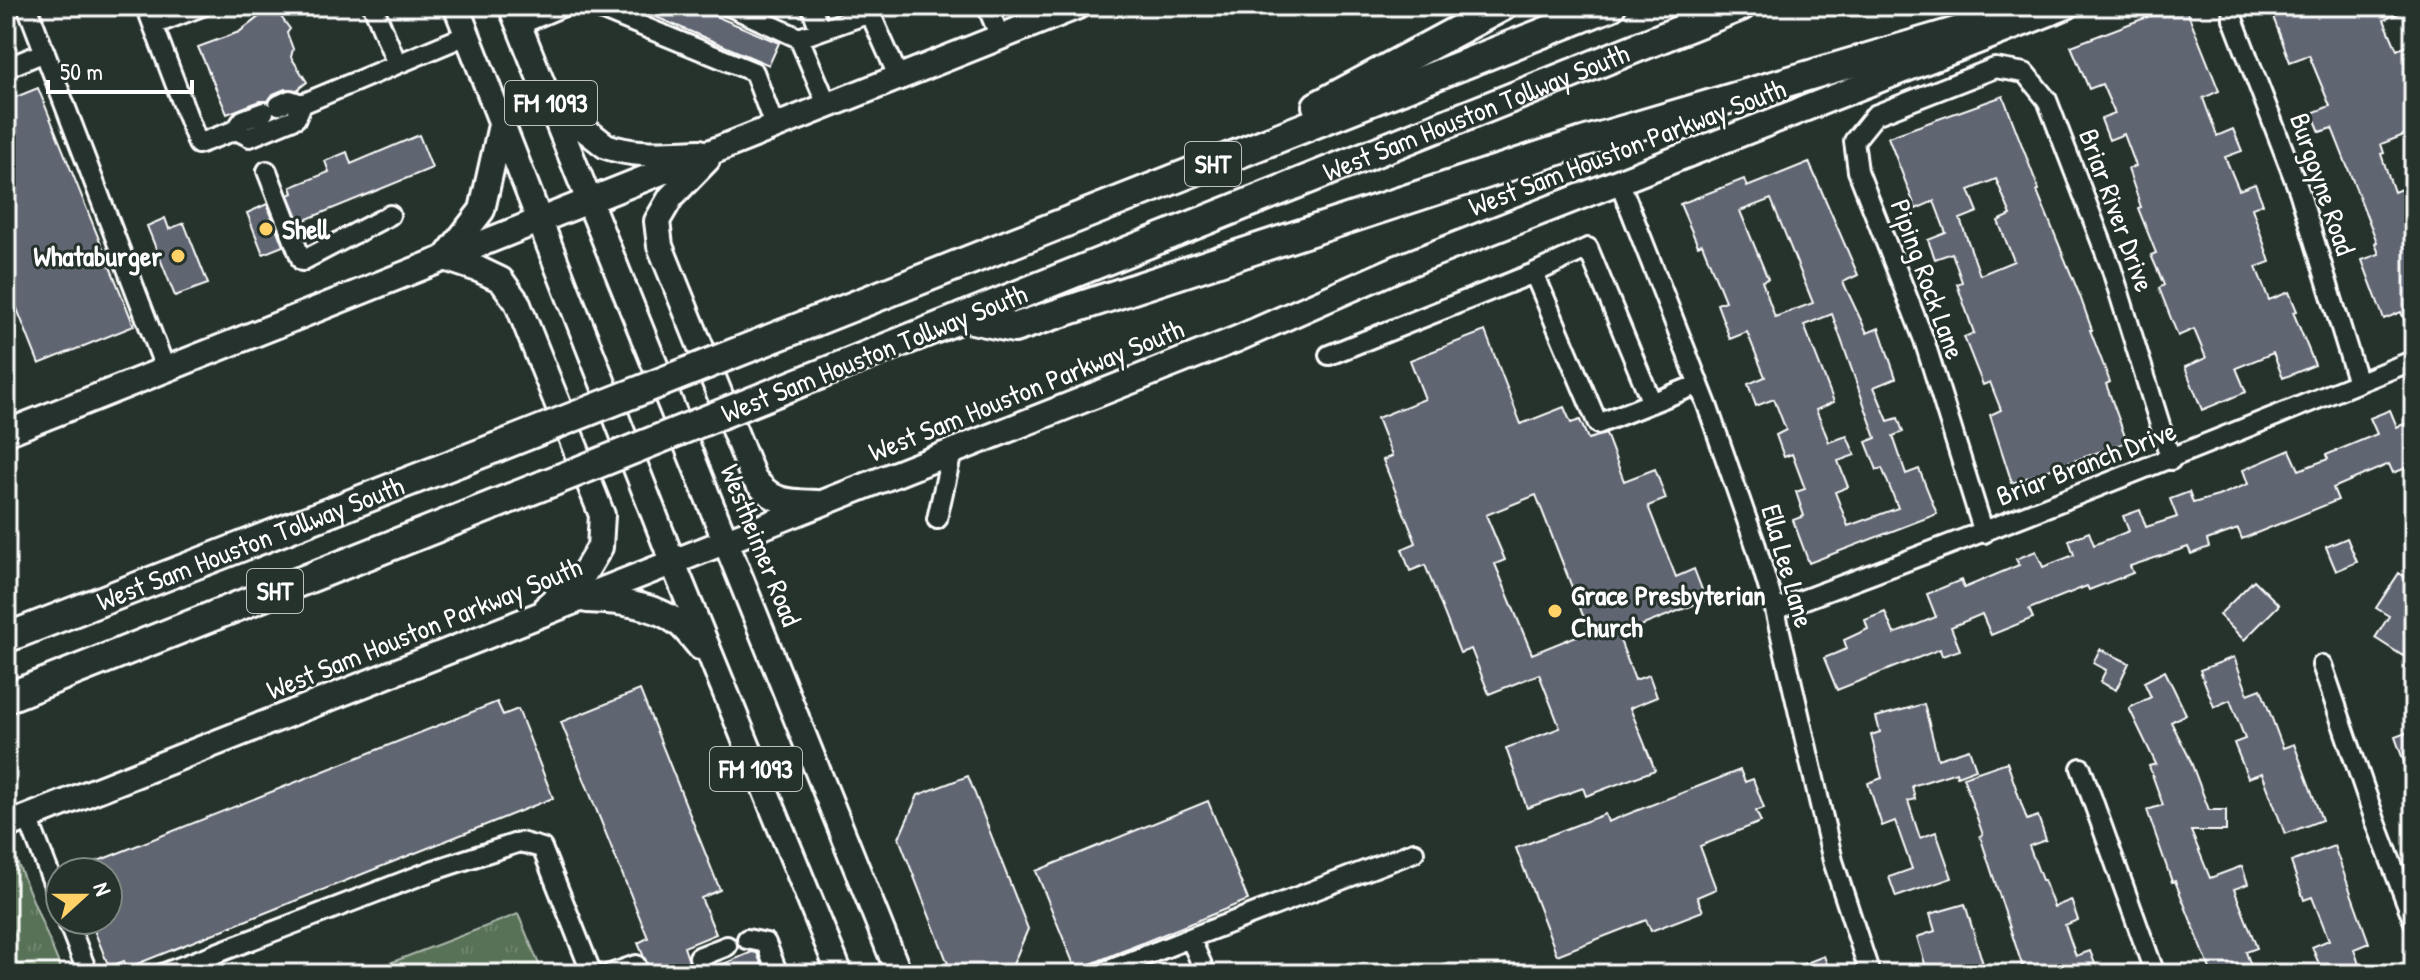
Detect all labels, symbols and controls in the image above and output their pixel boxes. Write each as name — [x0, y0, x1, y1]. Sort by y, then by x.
street label: West Sam Houston Tollway South — [1317, 34, 1635, 190]
scale bar — [48, 44, 192, 94]
text: 50 m — [60, 55, 103, 87]
street label: West Sam Houston Parkway South — [1463, 69, 1791, 225]
road number: FM 1093 — [505, 81, 597, 125]
street label: Burgoyne Road — [2281, 108, 2365, 260]
street label: Briar River Drive — [2070, 123, 2164, 297]
road number: SHT — [1185, 142, 1241, 186]
street label: Piping Rock Lane — [1881, 194, 1975, 364]
place label: Shell — [282, 210, 331, 248]
marker: Shell — [257, 220, 275, 238]
place label: Whataburger — [34, 237, 162, 276]
marker: Whataburger — [169, 247, 187, 265]
street label: West Sam Houston Tollway South — [716, 274, 1033, 432]
street label: West Sam Houston Parkway South — [863, 309, 1189, 471]
street label: Briar Branch Drive — [1991, 411, 2181, 515]
street label: Westheimer Road — [711, 458, 811, 632]
street label: West Sam Houston Tollway South — [91, 466, 410, 620]
street label: Ella Lee Lane — [1752, 500, 1824, 632]
street label: West Sam Houston Parkway South — [261, 547, 587, 709]
road number: SHT — [247, 569, 303, 613]
place label: Grace Presbyterian Church — [1571, 576, 1766, 646]
marker: Grace Presbyterian Church — [1546, 602, 1564, 620]
road number: FM 1093 — [710, 747, 802, 791]
north arrow — [44, 856, 124, 936]
text: N — [87, 878, 119, 900]

